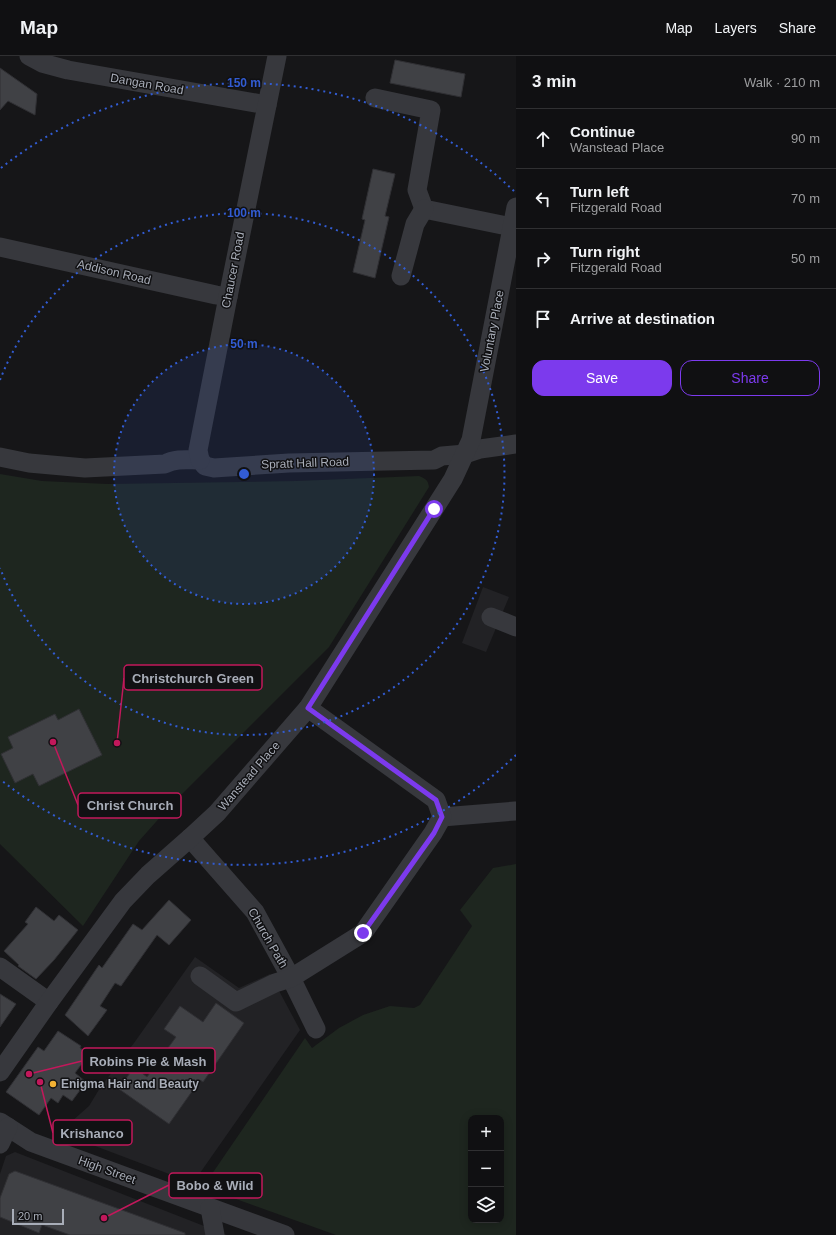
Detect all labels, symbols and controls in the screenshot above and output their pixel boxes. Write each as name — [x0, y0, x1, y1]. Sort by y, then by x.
text: Map — [20, 17, 58, 38]
text: Map — [665, 20, 693, 36]
text: Layers — [715, 20, 757, 36]
text: Share — [779, 20, 816, 36]
street label: Dangan Road — [109, 71, 185, 97]
text: 3 min — [532, 72, 576, 91]
text: Walk · 210 m — [744, 75, 820, 90]
text: 150 m — [227, 76, 261, 90]
text: Continue — [570, 123, 635, 140]
icon: ahead — [532, 128, 554, 150]
text: 90 m — [791, 131, 820, 146]
text: Wanstead Place — [570, 140, 664, 155]
text: Turn left — [570, 183, 629, 200]
icon: left — [532, 188, 554, 210]
text: 70 m — [791, 191, 820, 206]
text: Fitzgerald Road — [570, 200, 662, 215]
text: 100 m — [227, 206, 261, 220]
street label: Chaucer Road — [219, 231, 247, 309]
text: Turn right — [570, 243, 640, 260]
icon: right — [532, 248, 554, 270]
text: 50 m — [791, 251, 820, 266]
street label: Addison Road — [76, 257, 152, 287]
text: Fitzgerald Road — [570, 260, 662, 275]
street label: Voluntary Place — [477, 288, 507, 373]
icon: arrive — [532, 308, 554, 330]
text: Arrive at destination — [570, 310, 715, 327]
text: 50 m — [230, 337, 258, 351]
button: Save — [532, 360, 672, 396]
button: Share — [680, 360, 820, 396]
street label: Spratt Hall Road — [261, 454, 349, 472]
centre of rings — [237, 467, 251, 481]
route start — [425, 500, 443, 518]
callout: Christchurch Green — [124, 665, 262, 690]
text: Christchurch Green — [132, 671, 254, 686]
street label: Wanstead Place — [215, 738, 283, 813]
callout: Christ Church — [78, 793, 181, 818]
text: Christ Church — [87, 798, 173, 813]
street label: Church Path — [245, 906, 291, 970]
route end — [354, 924, 372, 942]
callout: Robins Pie & Mash — [82, 1048, 215, 1073]
text: Robins Pie & Mash — [89, 1054, 207, 1069]
place label: Enigma Hair and Beauty — [61, 1077, 199, 1091]
marker: Enigma Hair and Beauty — [48, 1079, 58, 1089]
map controls — [468, 1115, 504, 1223]
button: + — [468, 1115, 504, 1151]
callout: Krishanco — [53, 1120, 132, 1145]
text: Krishanco — [60, 1126, 124, 1141]
button: − — [468, 1151, 504, 1187]
street label: High Street — [76, 1153, 138, 1187]
callout: Bobo & Wild — [169, 1173, 262, 1198]
text: Bobo & Wild — [176, 1178, 254, 1193]
button: layers — [468, 1187, 504, 1223]
scale bar — [12, 1207, 64, 1226]
text: 20 m — [18, 1210, 42, 1222]

